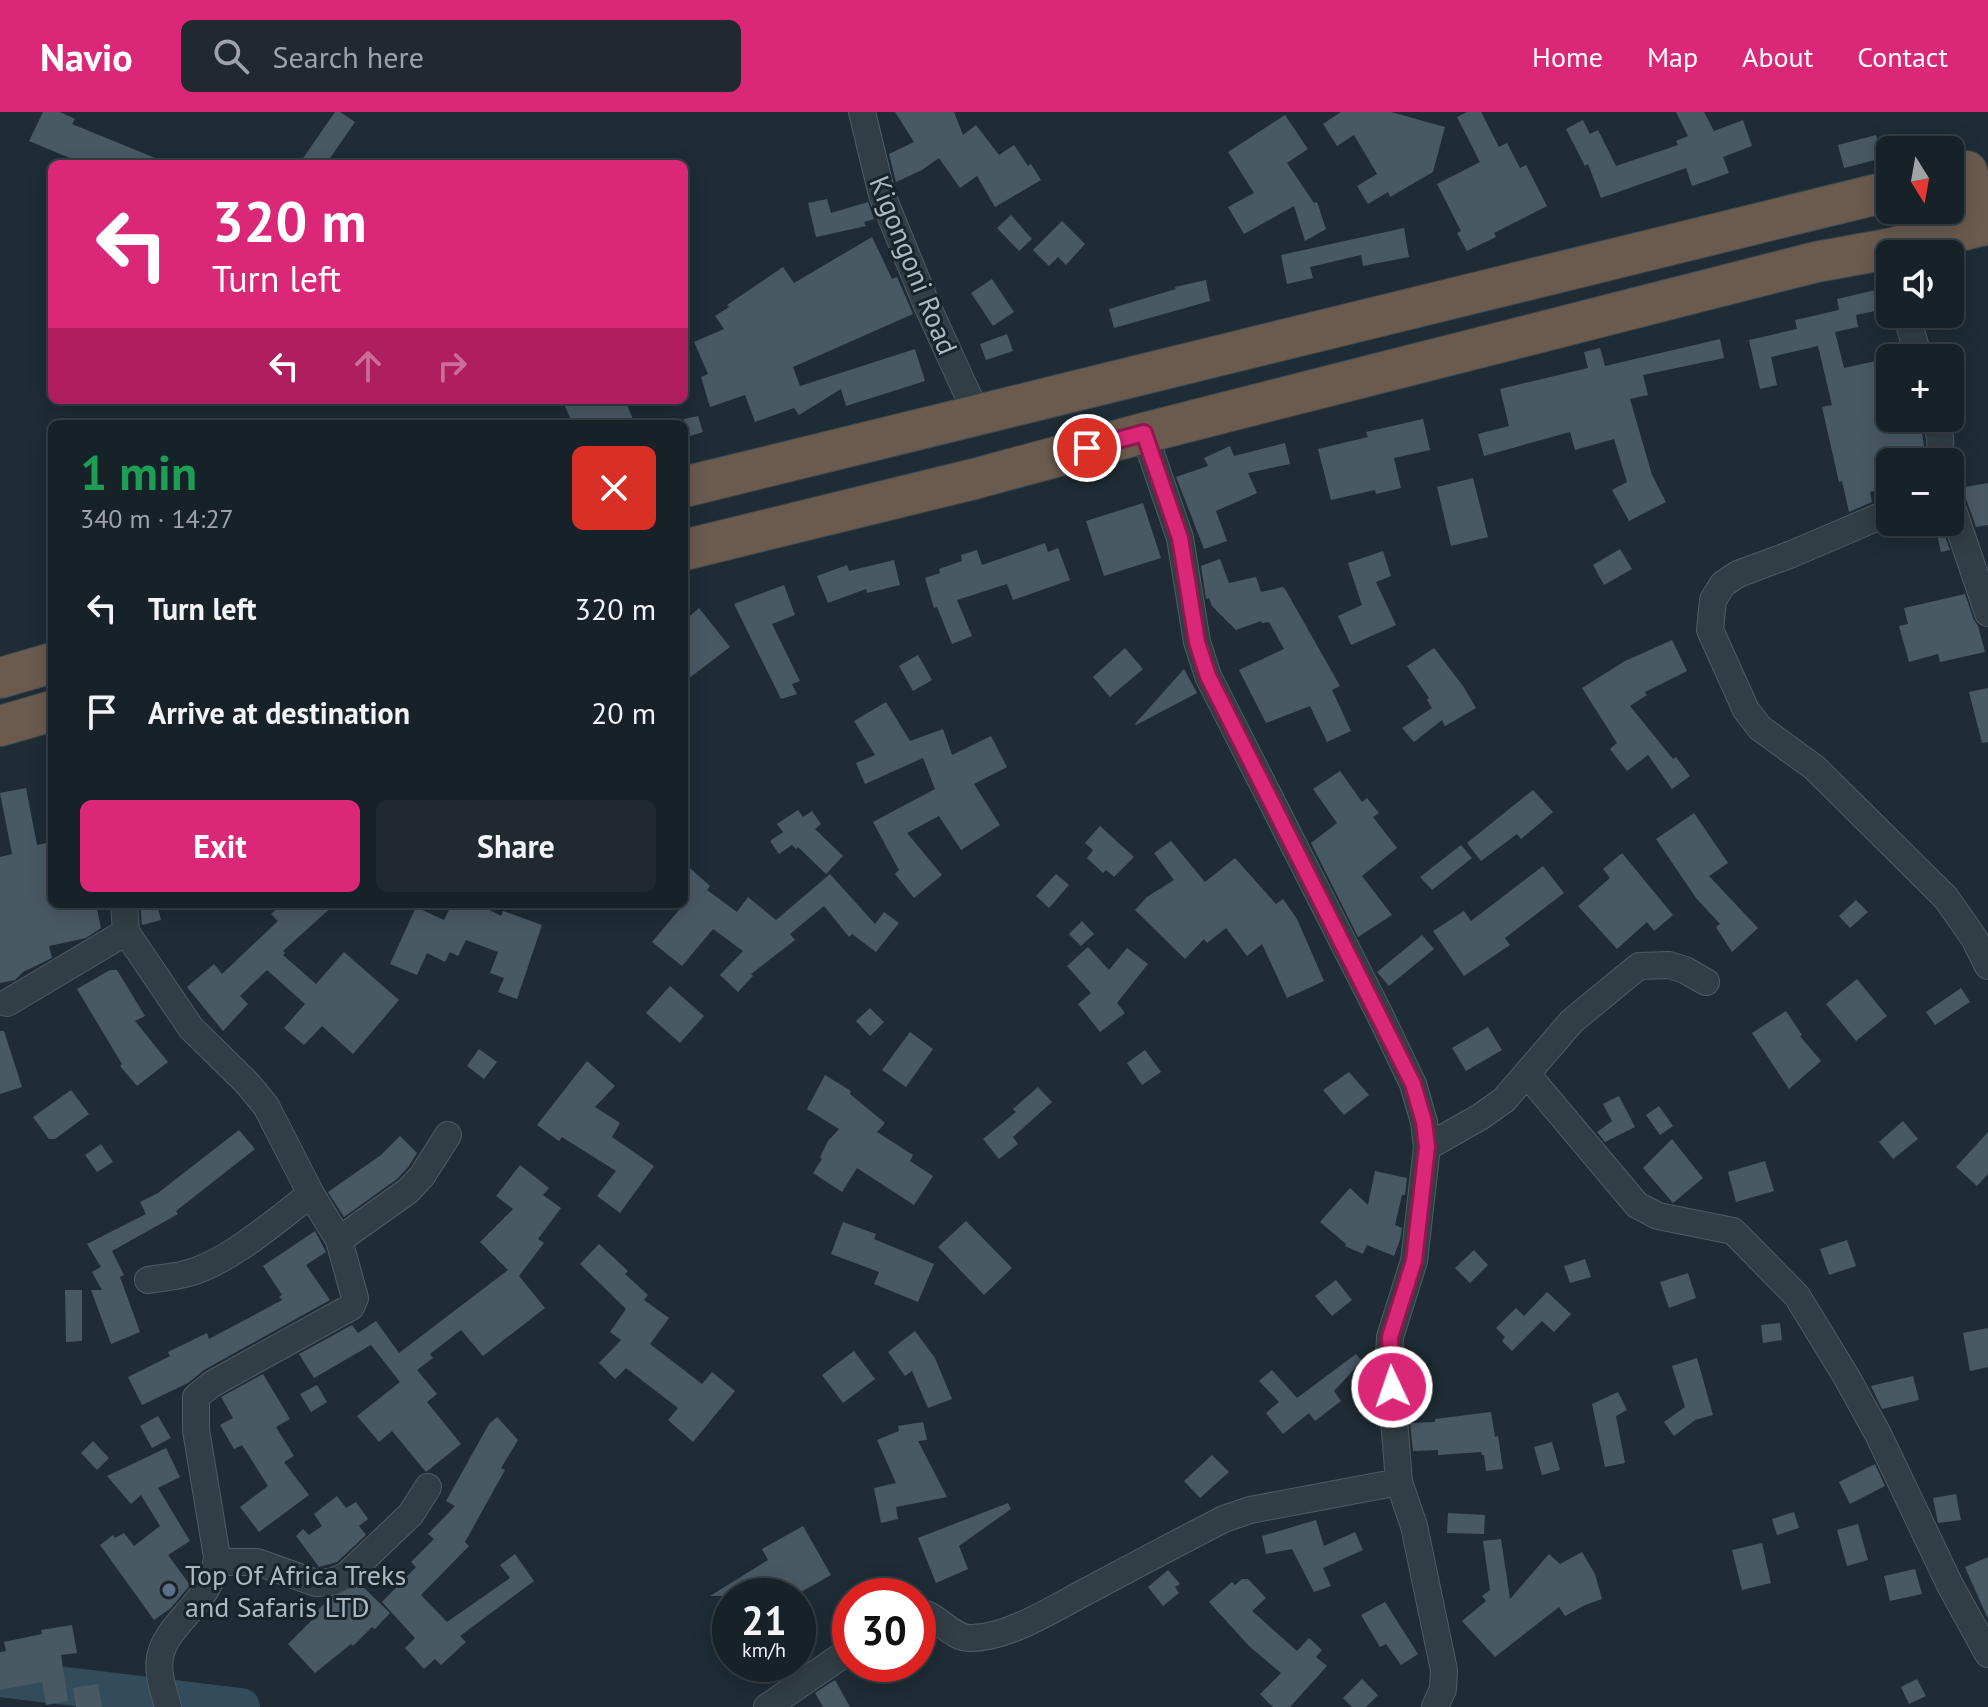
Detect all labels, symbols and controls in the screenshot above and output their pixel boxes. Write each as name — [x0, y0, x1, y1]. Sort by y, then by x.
search box — [181, 20, 741, 92]
text: Navio — [40, 32, 133, 81]
icon: search — [209, 34, 253, 78]
text: Search here — [273, 37, 424, 76]
text: Home — [1532, 38, 1603, 75]
text: Map — [1647, 38, 1698, 75]
text: About — [1742, 38, 1813, 75]
text: Contact — [1857, 38, 1948, 75]
north arrow — [1876, 136, 1964, 224]
map controls — [1876, 136, 1964, 536]
street label: Kigongoni Road — [861, 170, 967, 360]
text: 320 m — [212, 185, 367, 257]
icon: left — [80, 192, 184, 296]
button: sound — [1876, 240, 1964, 328]
text: Turn left — [212, 255, 341, 302]
icon: left — [262, 344, 306, 388]
icon: ahead — [346, 344, 390, 388]
icon: right — [430, 344, 474, 388]
button: + — [1876, 344, 1964, 432]
pin — [1053, 414, 1121, 482]
icon: arrive — [1065, 426, 1109, 470]
text: 1 min — [80, 441, 197, 503]
button: close — [572, 446, 656, 530]
button: − — [1876, 448, 1964, 536]
text: 340 m · 14:27 — [80, 502, 234, 535]
icon: left — [80, 586, 124, 630]
text: Turn left — [148, 589, 256, 628]
text: 320 m — [575, 589, 656, 628]
icon: arrive — [80, 690, 124, 734]
text: Arrive at destination — [148, 693, 410, 732]
text: 20 m — [591, 693, 656, 732]
button: Exit — [80, 800, 360, 892]
button: Share — [376, 800, 656, 892]
position arrow — [1350, 1345, 1434, 1429]
place label: Top Of Africa Treks and Safaris LTD — [185, 1556, 406, 1625]
speed limit sign: 30 — [832, 1578, 936, 1682]
marker: Top Of Africa Treks and Safaris LTD — [160, 1581, 178, 1599]
text: 21 — [741, 1594, 787, 1646]
text: km/h — [742, 1637, 786, 1663]

